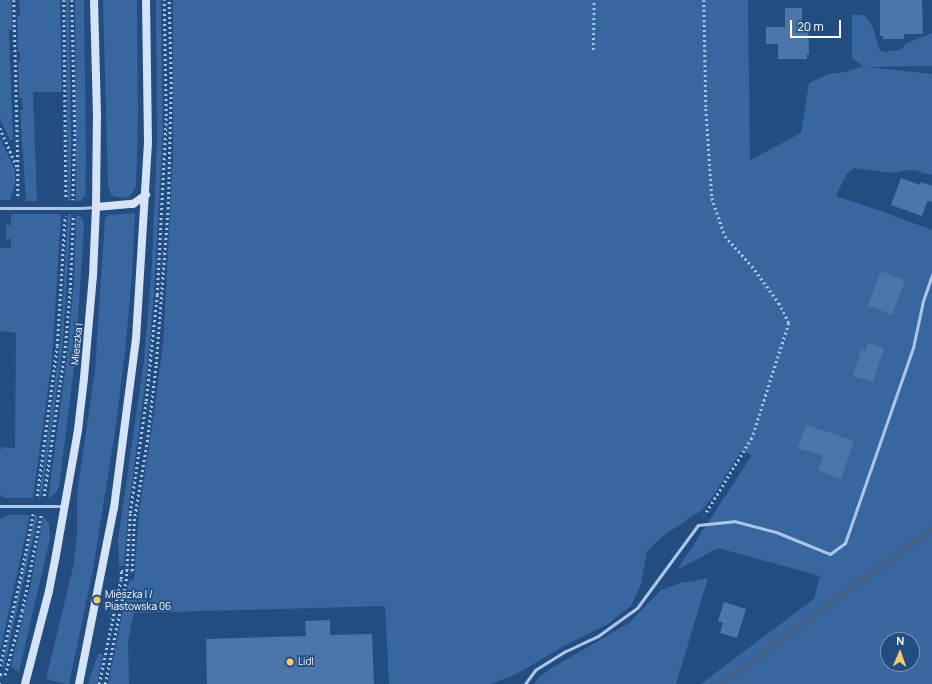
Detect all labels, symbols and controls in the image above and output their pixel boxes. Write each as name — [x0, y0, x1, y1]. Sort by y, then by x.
scale bar — [792, 12, 843, 38]
text: 20 m — [797, 18, 824, 35]
street label: Mieszka I — [69, 322, 85, 366]
place label: Mieszka I / Piastowska 06 — [105, 588, 171, 612]
marker: Mieszka I / Piastowska 06 — [92, 595, 102, 605]
north arrow — [880, 632, 920, 672]
text: N — [896, 633, 905, 648]
place label: Lidl — [298, 656, 314, 668]
marker: Lidl — [285, 657, 295, 667]

